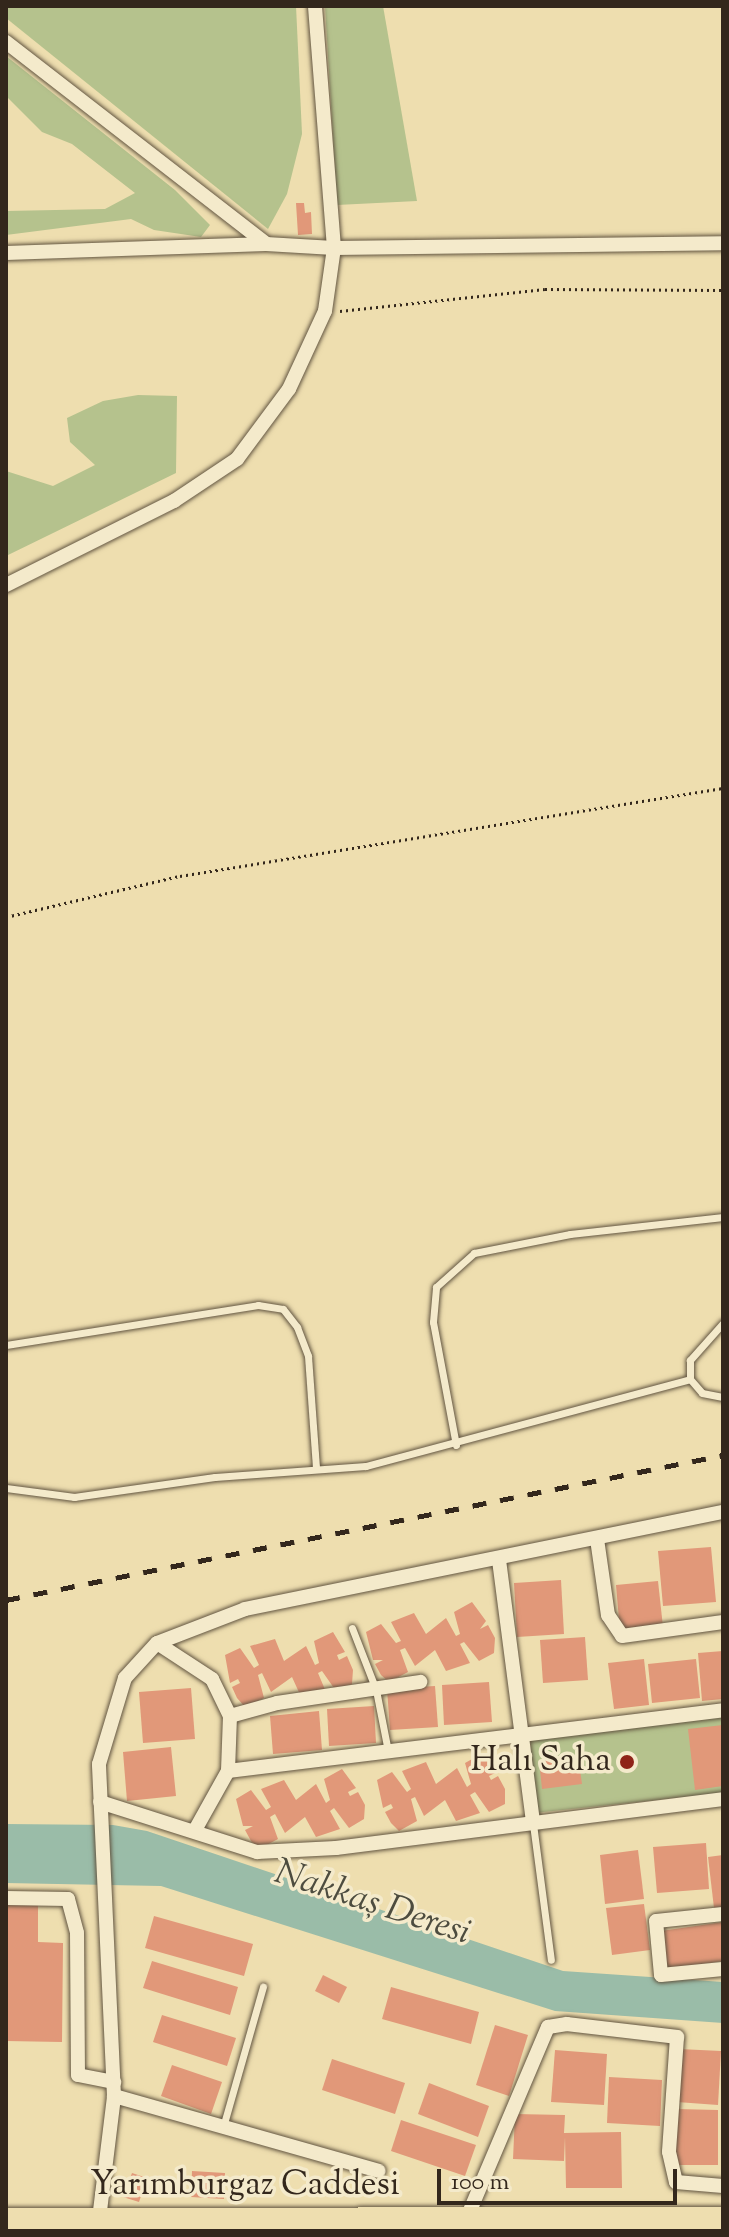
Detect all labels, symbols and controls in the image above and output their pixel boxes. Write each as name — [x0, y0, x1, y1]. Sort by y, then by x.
place label: Halı Saha — [470, 1742, 611, 1782]
marker: Halı Saha — [618, 1753, 636, 1771]
water label: Nakkaş Deresi — [269, 1852, 475, 1956]
scale bar — [441, 2153, 681, 2203]
street label: Yarımburgaz Caddesi — [90, 2166, 400, 2206]
text: 100 m — [451, 2166, 509, 2200]

